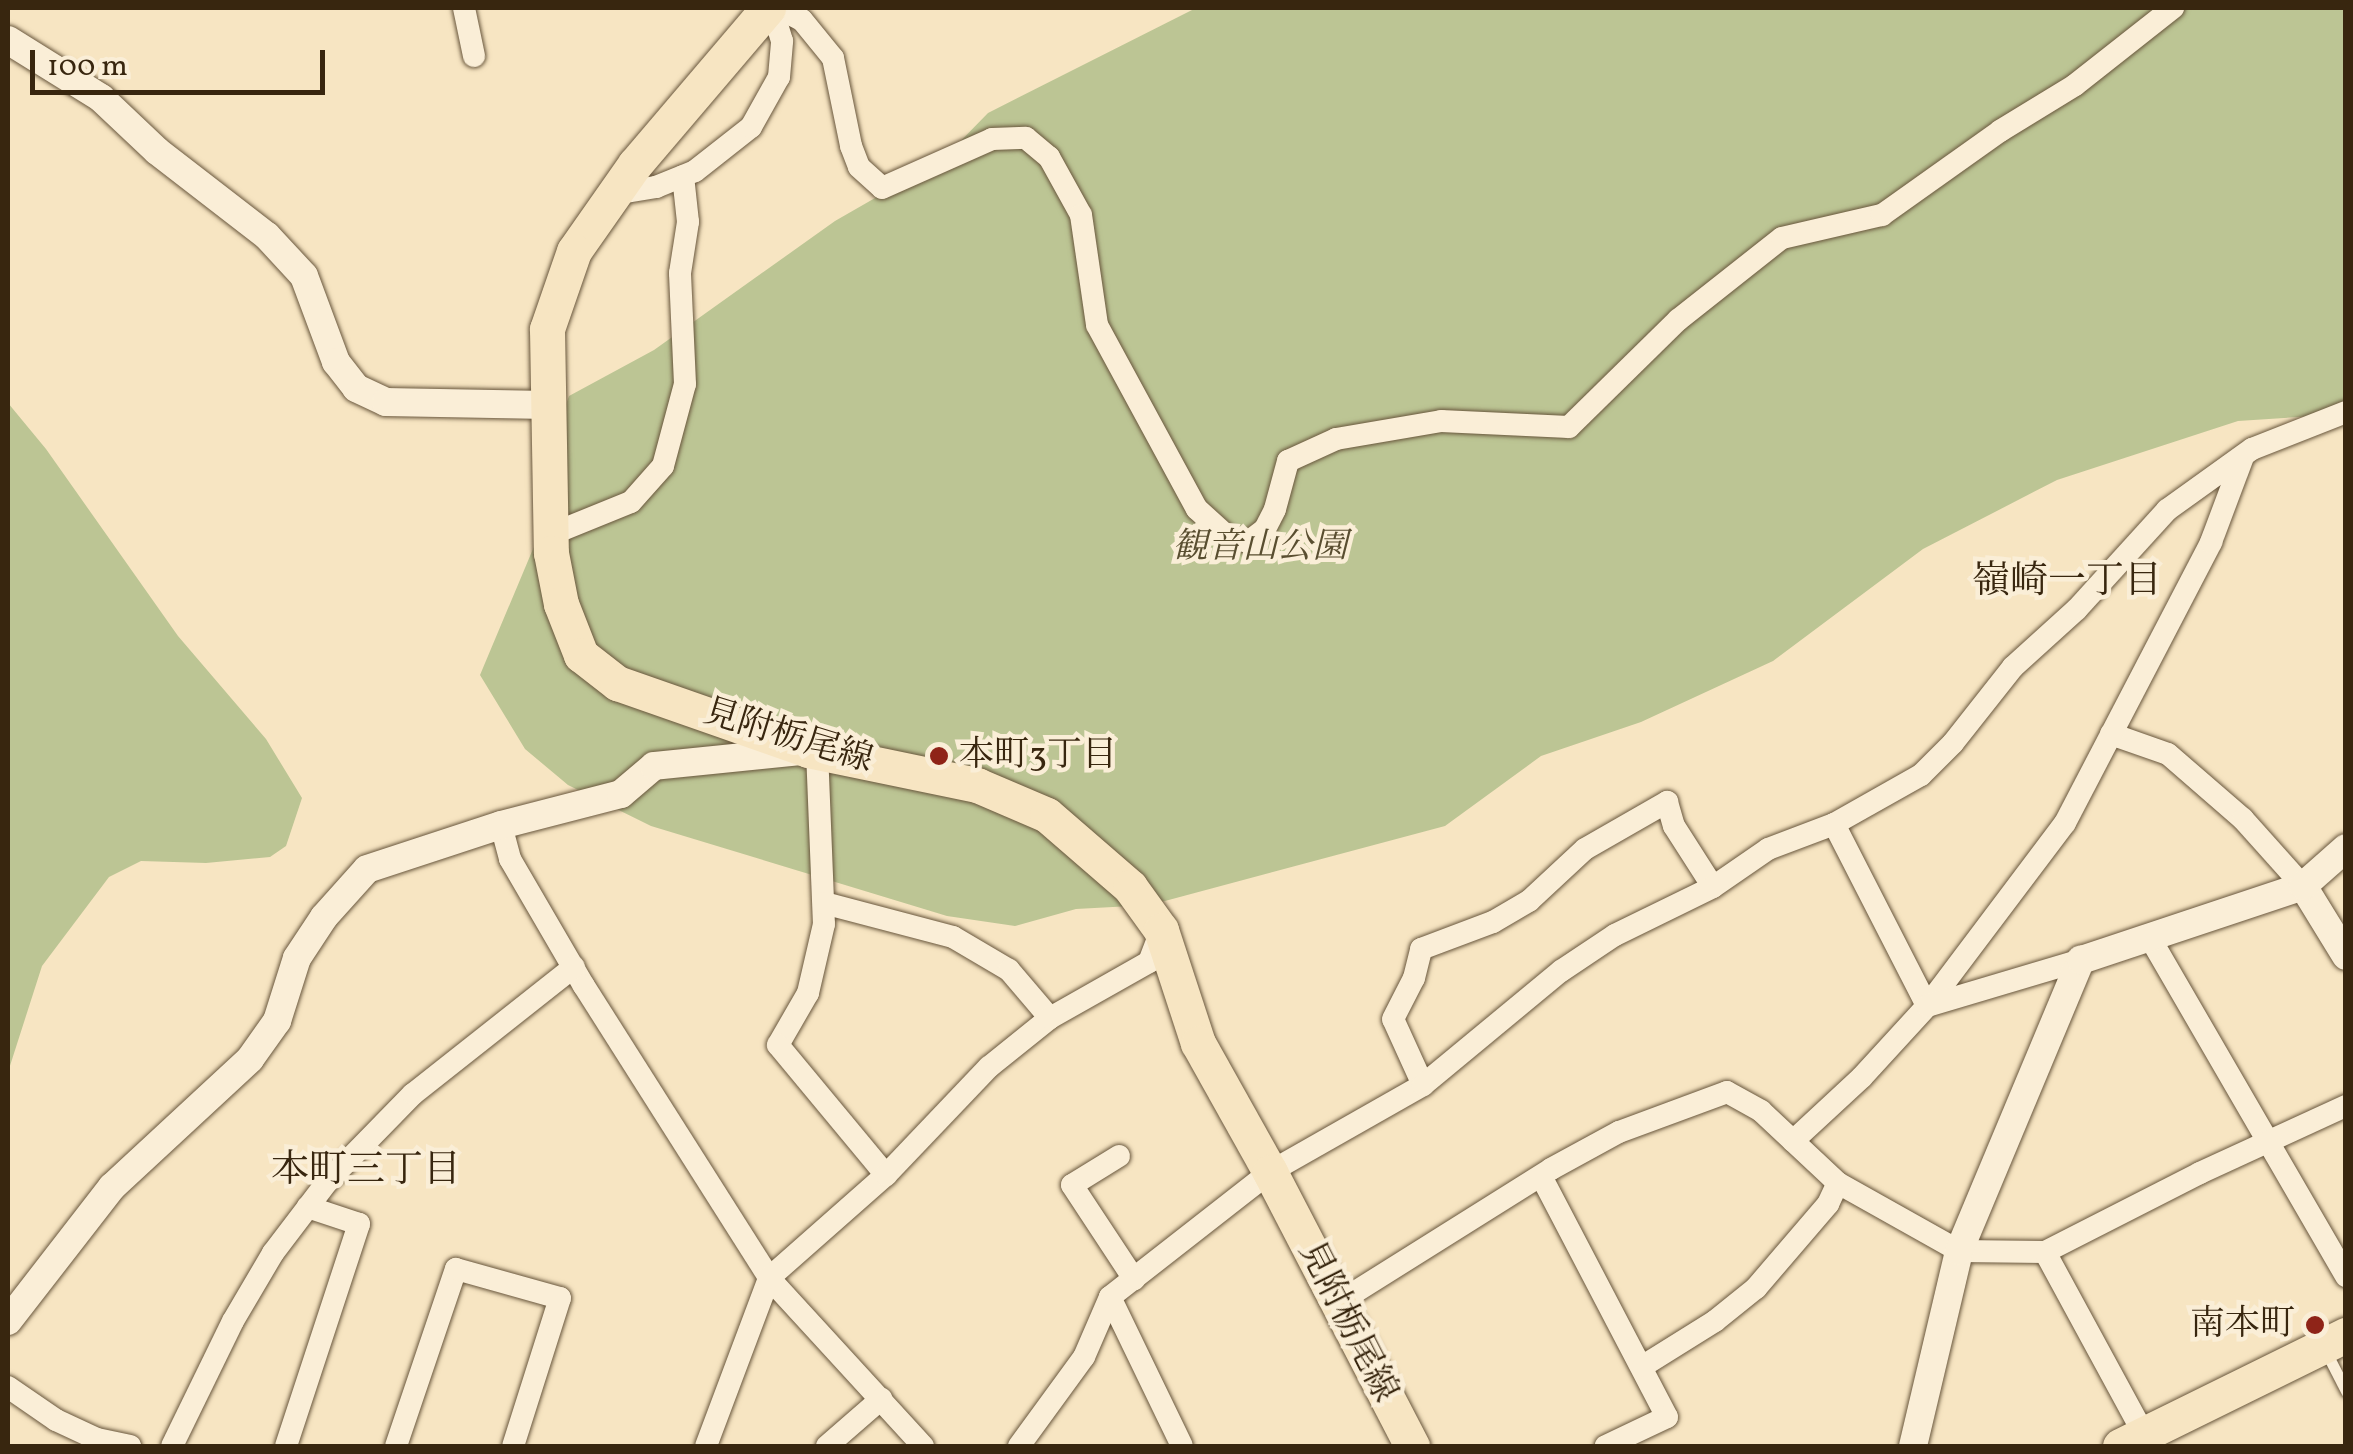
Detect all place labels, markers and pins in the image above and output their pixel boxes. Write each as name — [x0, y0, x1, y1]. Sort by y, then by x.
place label: 本町3丁目 — [959, 735, 1117, 777]
marker: 本町3丁目 — [928, 745, 950, 767]
place label: 南本町 — [2190, 1304, 2295, 1346]
marker: 南本町 — [2304, 1314, 2326, 1336]

